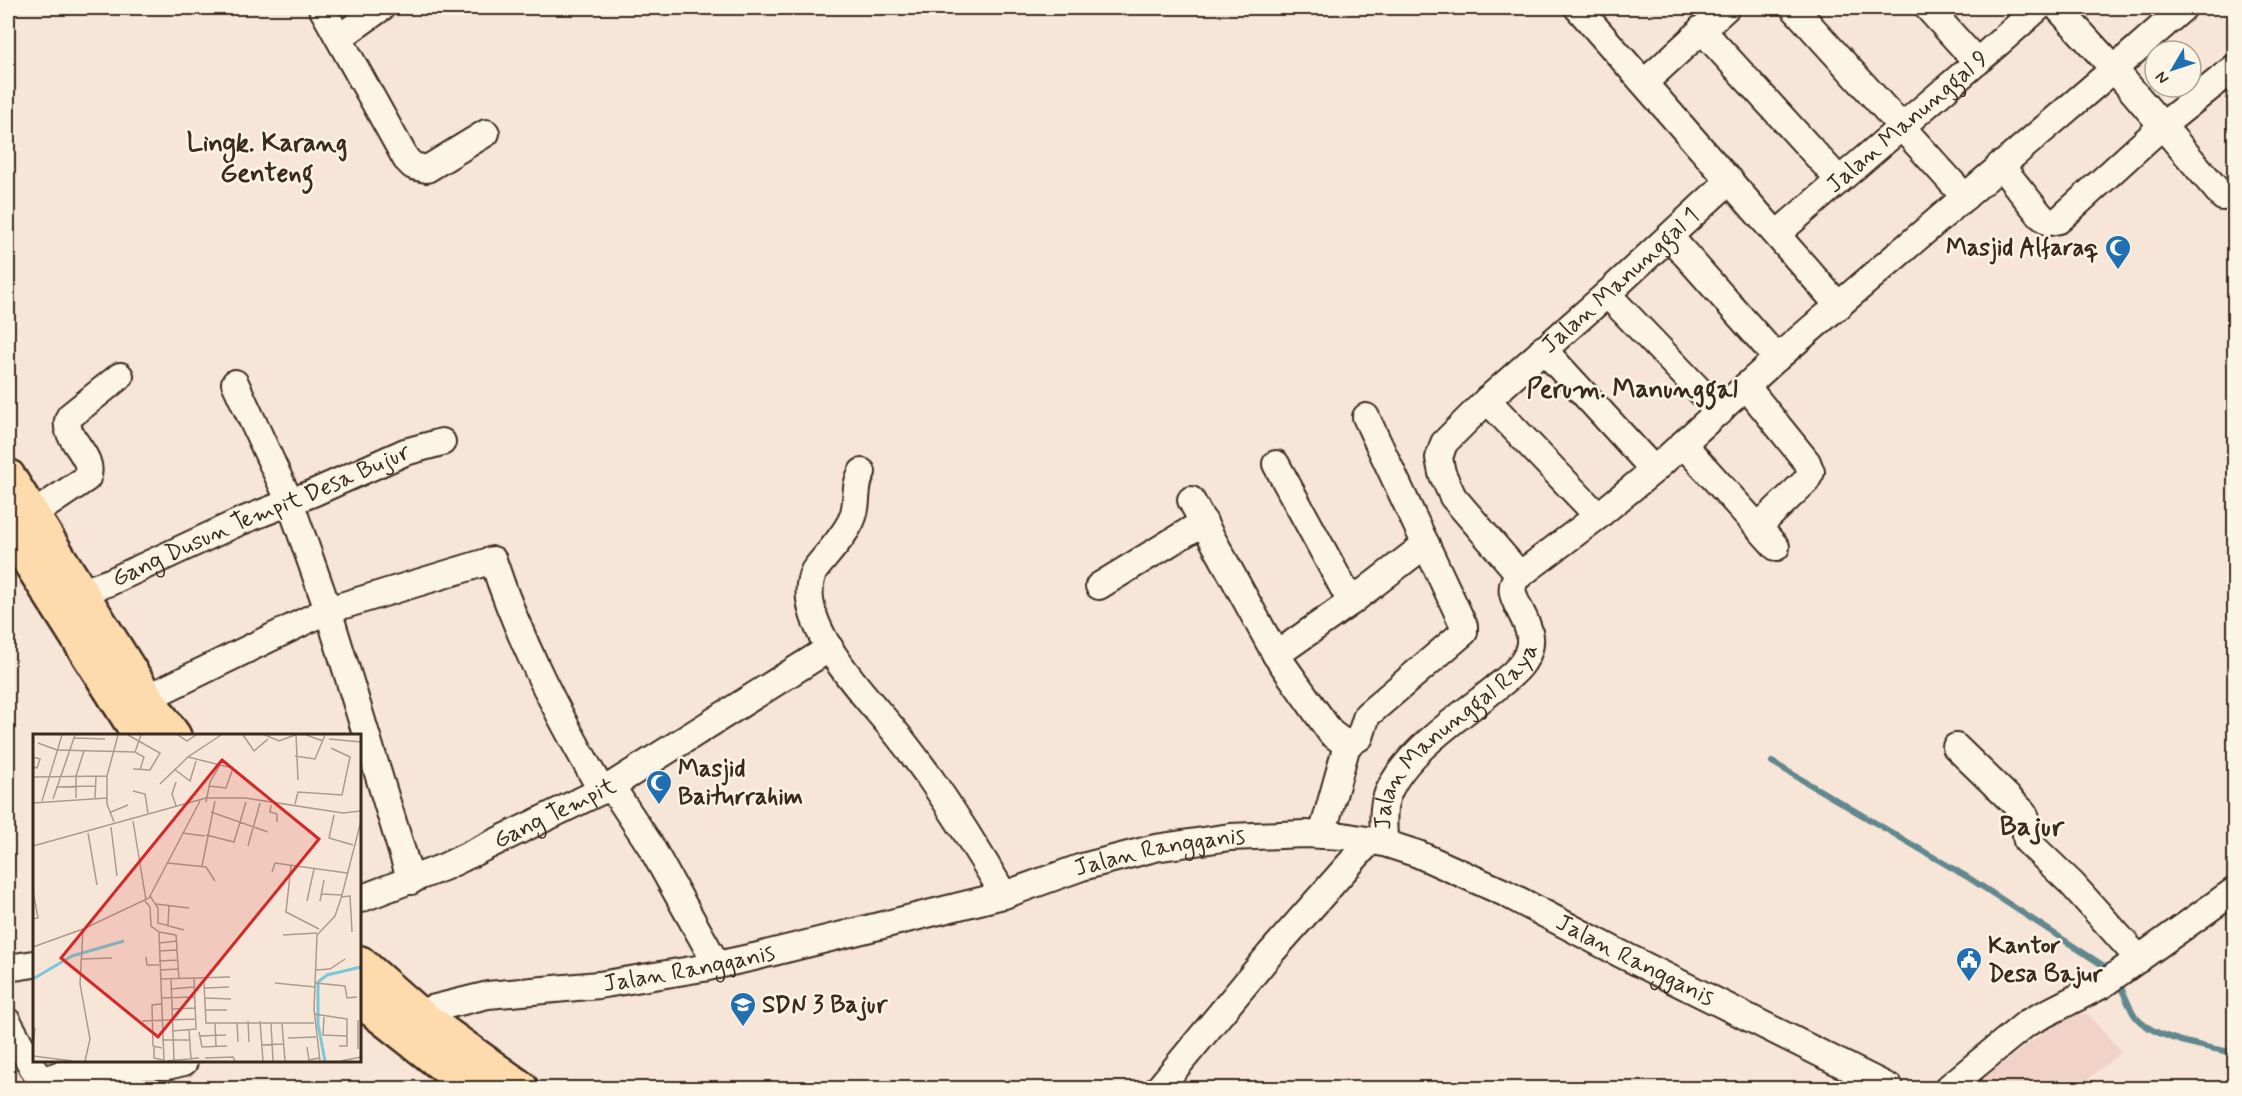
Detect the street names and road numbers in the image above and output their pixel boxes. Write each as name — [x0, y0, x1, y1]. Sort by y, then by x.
street label: Jalan Manunggal 9 — [1820, 43, 1995, 200]
street label: Jalan Manunggal 1 — [1535, 201, 1706, 361]
street label: Gang Dusun Tempit Desa Bujur — [107, 436, 416, 594]
street label: Jalan Manunggal Raya — [1368, 640, 1545, 830]
street label: Gang Tempit — [488, 770, 621, 856]
street label: Jalan Rangganis — [1070, 821, 1246, 884]
street label: Jalan Rangganis — [1550, 907, 1719, 1013]
street label: Jalan Rangganis — [601, 937, 778, 1000]

